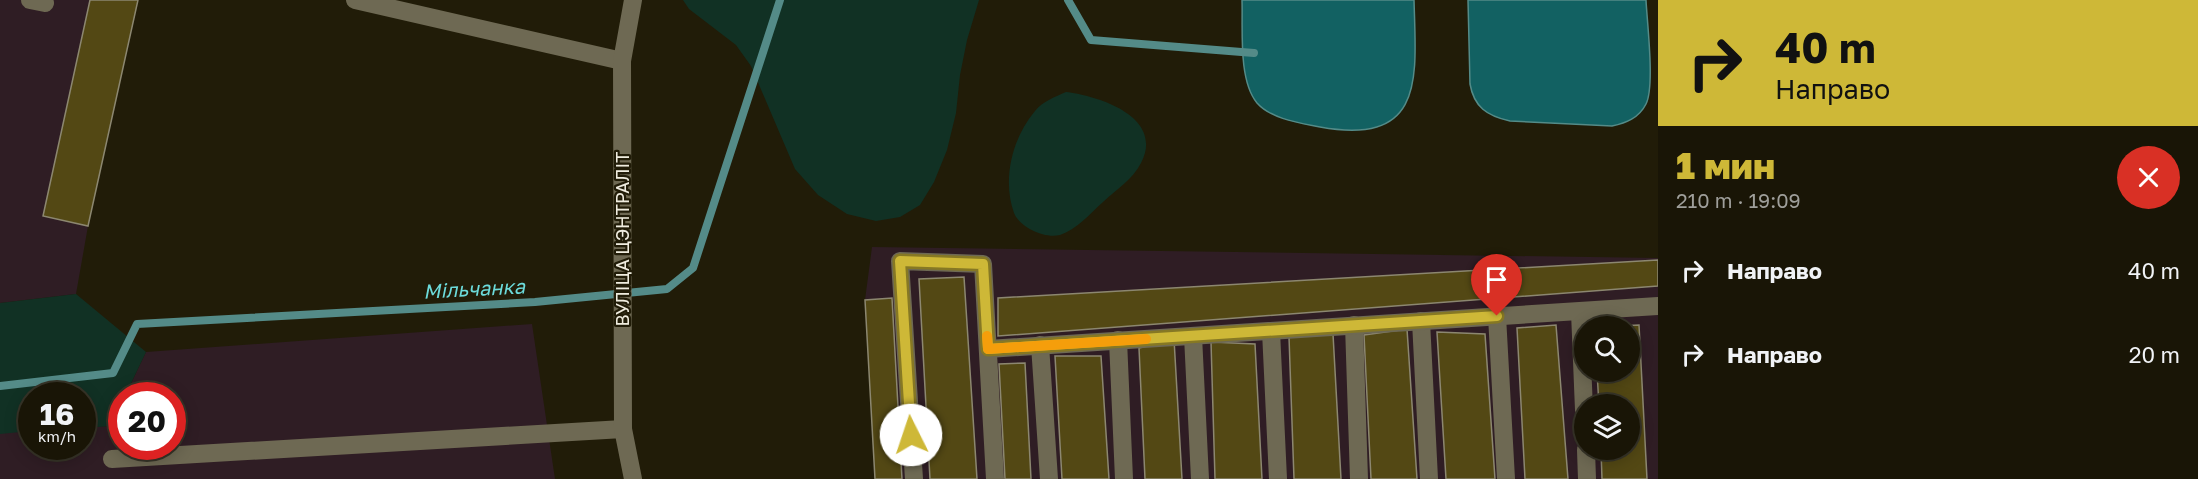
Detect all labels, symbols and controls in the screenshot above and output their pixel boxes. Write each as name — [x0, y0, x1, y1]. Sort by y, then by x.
text: 40 m — [1775, 22, 1876, 72]
icon: right — [1676, 24, 1754, 102]
text: Направо — [1775, 73, 1890, 105]
text: 1 мин — [1676, 144, 1775, 187]
button: close — [2117, 146, 2180, 209]
street label: ВУЛІЦА ЦЭНТРАЛІТ — [611, 152, 633, 326]
text: 210 m · 19:09 — [1676, 188, 1801, 212]
pin — [1471, 254, 1522, 316]
icon: right — [1676, 254, 1709, 287]
text: Направо — [1727, 257, 1822, 284]
text: 40 m — [2128, 257, 2180, 284]
icon: arrive — [1480, 263, 1513, 296]
water label: Мільчанка — [422, 273, 526, 303]
map controls — [1574, 316, 1640, 460]
button: search — [1574, 316, 1640, 382]
icon: right — [1676, 338, 1709, 371]
text: Направо — [1727, 341, 1822, 368]
text: 20 m — [2129, 341, 2180, 368]
speed limit sign: 20 — [108, 382, 186, 460]
button: layers — [1574, 394, 1640, 460]
text: 16 — [40, 396, 74, 432]
position arrow — [879, 403, 943, 467]
text: km/h — [38, 427, 76, 445]

